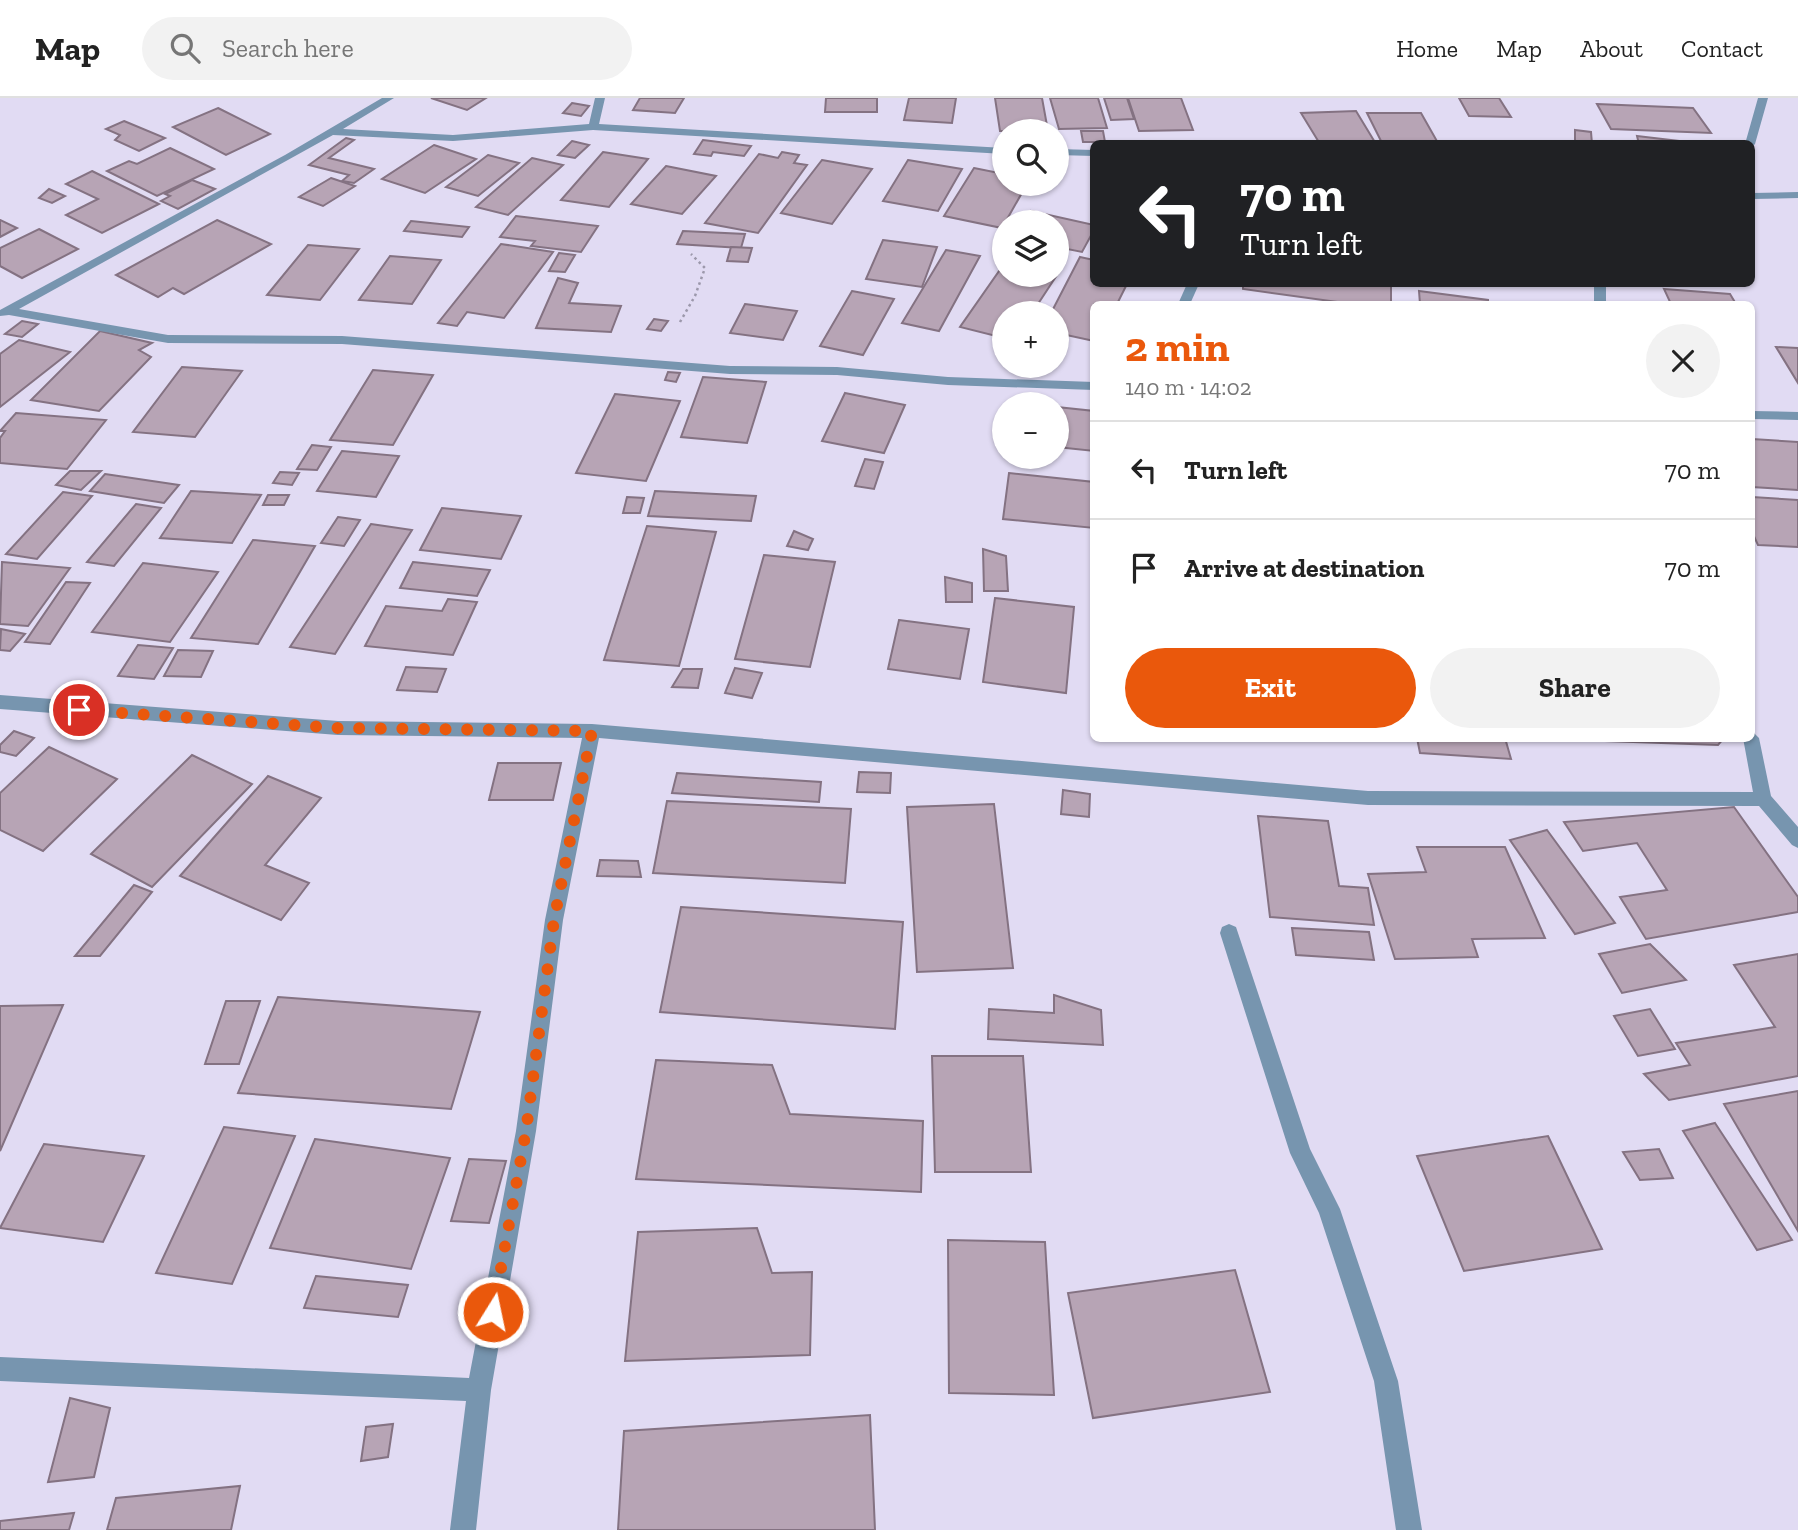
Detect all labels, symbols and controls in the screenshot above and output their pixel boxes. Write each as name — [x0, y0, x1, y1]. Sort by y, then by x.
search box — [142, 17, 632, 80]
text: Map — [35, 29, 100, 68]
icon: search — [166, 29, 204, 67]
text: Search here — [222, 32, 354, 64]
text: Home — [1396, 34, 1458, 63]
text: Map — [1496, 34, 1542, 63]
text: About — [1580, 34, 1643, 63]
text: Contact — [1681, 34, 1763, 63]
map controls — [992, 119, 1069, 469]
button: search — [992, 119, 1069, 196]
text: 70 m — [1240, 165, 1345, 224]
icon: left — [1125, 168, 1216, 259]
button: layers — [992, 210, 1069, 287]
text: Turn left — [1240, 225, 1362, 263]
button: + — [992, 301, 1069, 378]
text: 2 min — [1125, 321, 1230, 372]
button: close — [1646, 324, 1720, 398]
text: 140 m · 14:02 — [1125, 373, 1252, 401]
button: − — [992, 392, 1069, 469]
icon: left — [1125, 451, 1163, 489]
text: Turn left — [1184, 454, 1287, 486]
text: 70 m — [1664, 454, 1720, 486]
icon: arrive — [1125, 549, 1163, 587]
text: Arrive at destination — [1184, 552, 1424, 584]
text: 70 m — [1664, 552, 1720, 584]
button: Exit — [1125, 648, 1416, 728]
button: Share — [1430, 648, 1720, 728]
pin — [49, 680, 109, 740]
icon: arrive — [60, 691, 98, 729]
position arrow — [456, 1275, 530, 1349]

